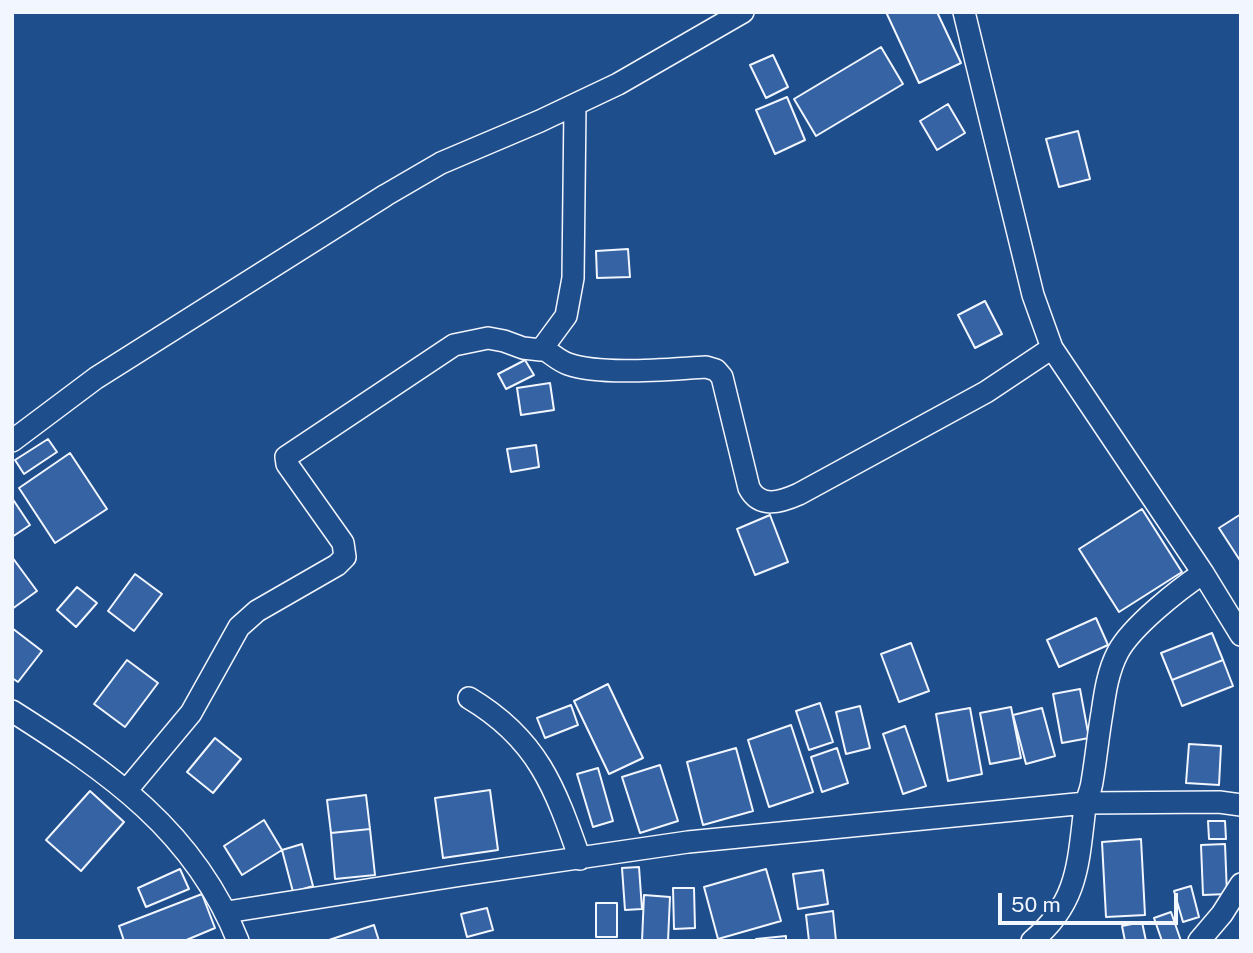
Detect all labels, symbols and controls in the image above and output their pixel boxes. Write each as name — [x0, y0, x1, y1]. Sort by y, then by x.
scale bar — [1001, 880, 1181, 924]
text: 50 m — [1011, 892, 1061, 917]

